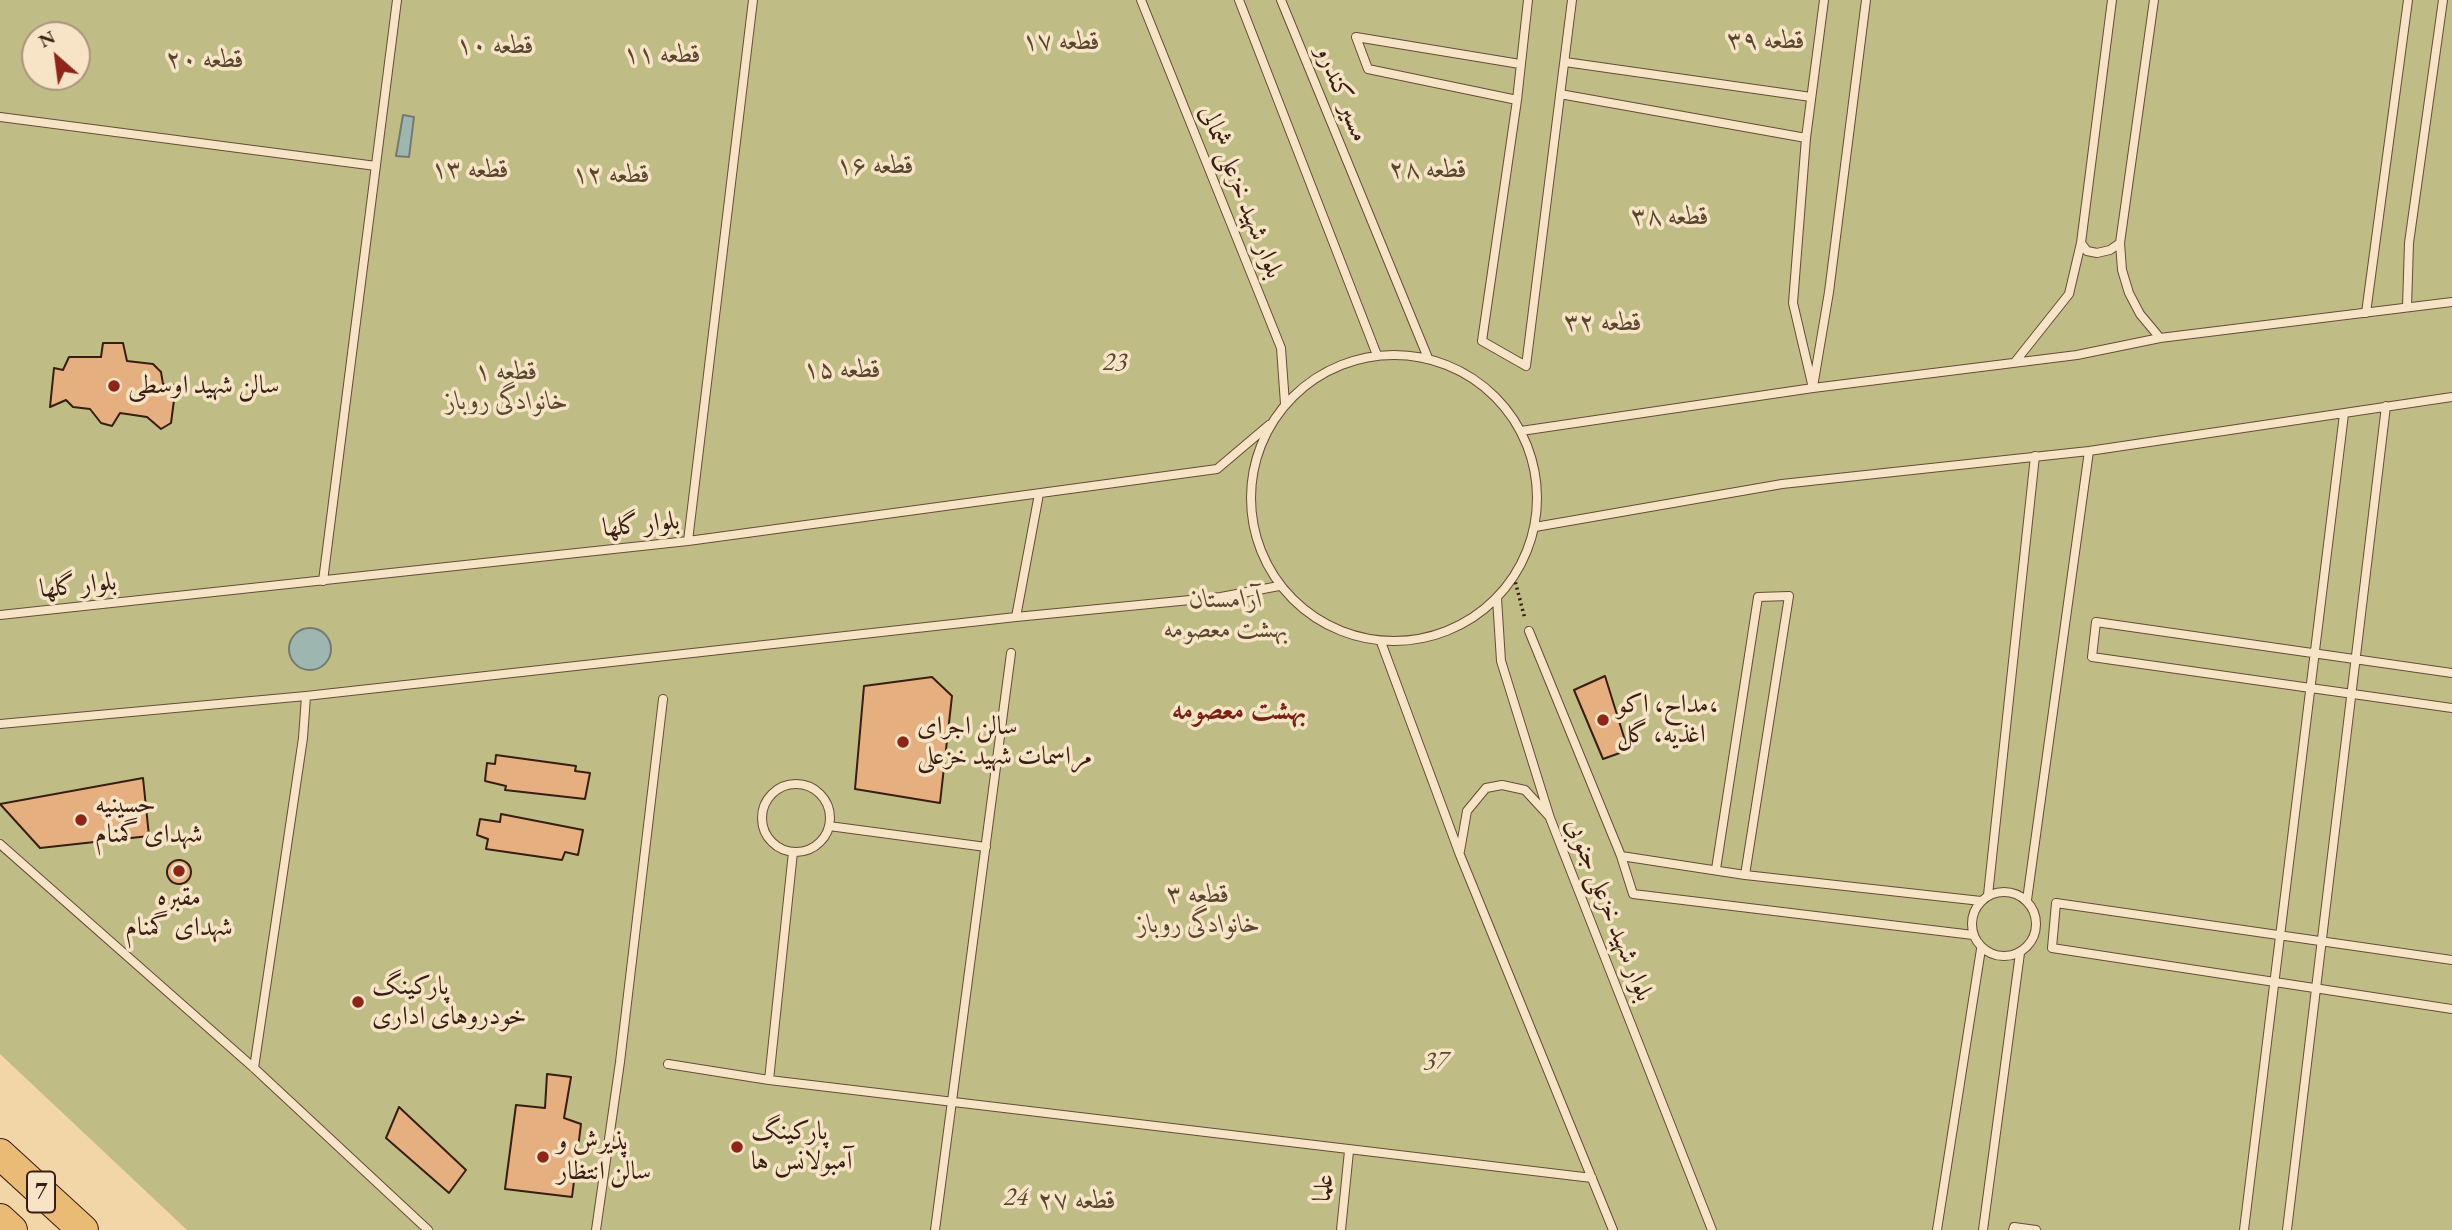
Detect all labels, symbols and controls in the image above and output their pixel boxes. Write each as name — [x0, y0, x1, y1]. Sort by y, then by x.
north arrow — [21, 21, 91, 91]
text: N — [34, 24, 60, 53]
park label: قطعه ۳۹ — [1729, 25, 1805, 57]
park label: قطعه ۱۷ — [1024, 26, 1100, 58]
park label: قطعه ۱۰ — [458, 30, 534, 62]
park label: قطعه ۱۱ — [625, 39, 701, 71]
street label: مسیر کندرو — [1309, 41, 1375, 147]
park label: قطعه ۲۰ — [168, 44, 244, 76]
street label: بلوار شهید خزعلی شمالی — [1192, 101, 1290, 283]
park label: قطعه ۱۶ — [838, 150, 914, 182]
park label: قطعه ۱۳ — [433, 154, 509, 186]
park label: قطعه ۲۸ — [1391, 154, 1467, 186]
park label: قطعه ۱۲ — [574, 159, 650, 191]
park label: قطعه ۳۸ — [1633, 201, 1709, 233]
park label: قطعه ۳۲ — [1566, 307, 1642, 339]
park label: 23 — [1103, 347, 1127, 379]
park label: قطعه ۱۵ — [805, 354, 881, 386]
park label: قطعه ۱ خانوادگی روباز — [446, 356, 568, 418]
place label: سالن شهید اوسطی — [128, 370, 280, 402]
marker: سالن شهید اوسطی — [106, 378, 122, 394]
street label: بلوار گلها — [601, 505, 681, 545]
street label: بلوار گلها — [38, 566, 118, 606]
park label: آرامستان بهشت معصومه — [1164, 584, 1288, 646]
place label: مداح، اکو، اغذیه، گل — [1617, 689, 1718, 750]
district label: بهشت معصومه — [1172, 694, 1306, 728]
place label: سالن اجرای مراسمات شهید خزعلی — [917, 711, 1092, 772]
marker: مداح، اکو، اغذیه، گل — [1595, 712, 1611, 728]
marker: سالن اجرای مراسمات شهید خزعلی — [895, 734, 911, 750]
place label: حسینیه شهدای گمنام — [95, 789, 203, 850]
marker: حسینیه شهدای گمنام — [73, 812, 89, 828]
street label: بلوار شهید خزعلی جنوبی — [1558, 814, 1660, 1006]
marker: مقبره شهدای گمنام — [171, 863, 187, 879]
park label: قطعه ۳ خانوادگی روباز — [1138, 879, 1260, 940]
place label: مقبره شهدای گمنام — [125, 882, 233, 944]
place label: پارکینگ خودروهای اداری — [372, 971, 526, 1032]
marker: پارکینگ خودروهای اداری — [350, 994, 366, 1010]
park label: 37 — [1424, 1046, 1448, 1078]
place label: پارکینگ آمبولانس ها — [751, 1116, 852, 1178]
place label: پذیرش و سالن انتظار — [557, 1126, 651, 1188]
marker: پارکینگ آمبولانس ها — [729, 1139, 745, 1155]
marker: پذیرش و سالن انتظار — [535, 1149, 551, 1165]
road number: 7 — [27, 1172, 55, 1212]
street label: علما — [1307, 1172, 1341, 1204]
park label: 24 — [1004, 1182, 1028, 1214]
park label: قطعه ۲۷ — [1040, 1185, 1116, 1217]

